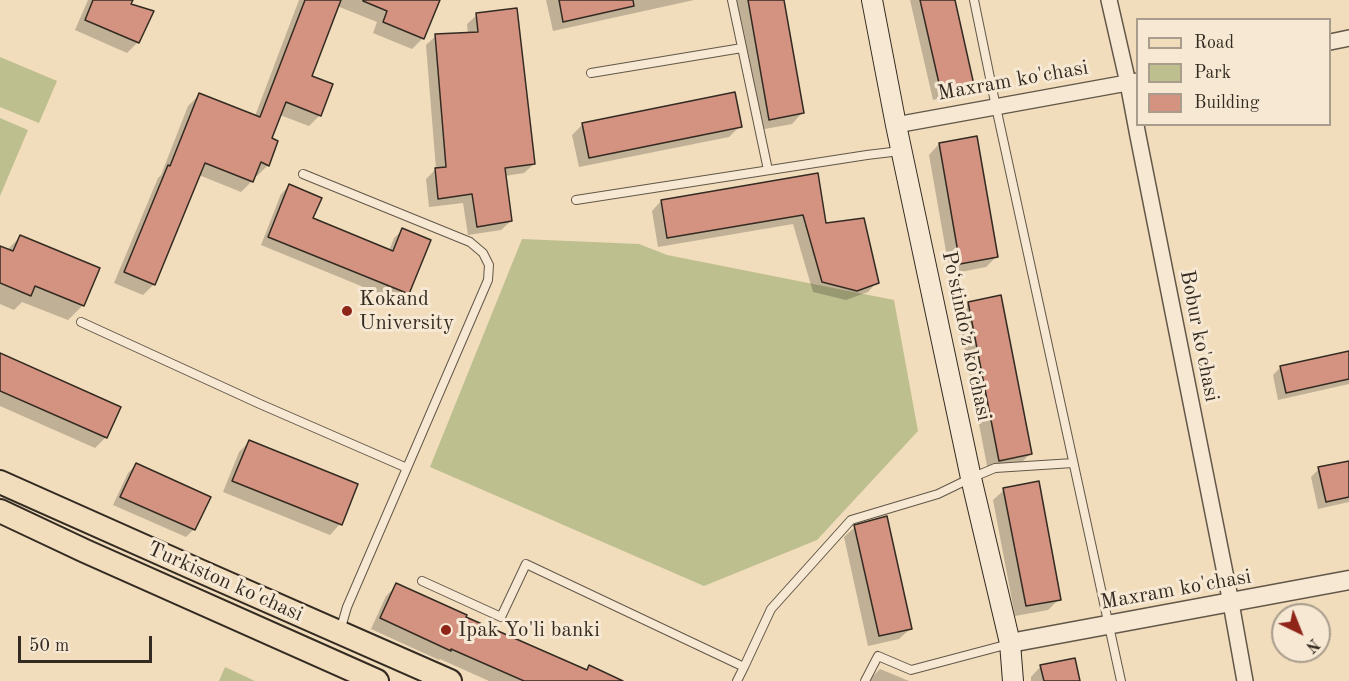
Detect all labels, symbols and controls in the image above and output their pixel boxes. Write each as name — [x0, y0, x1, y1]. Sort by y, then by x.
legend — [1136, 18, 1331, 126]
text: Road — [1194, 34, 1234, 52]
street label: Maxram ko'chasi — [936, 55, 1090, 107]
text: Park — [1194, 64, 1231, 82]
text: Building — [1194, 94, 1259, 112]
street label: Poʻstindoʻz koʻchasi — [936, 249, 996, 423]
street label: Bobur ko'chasi — [1174, 268, 1224, 404]
place label: Kokand University — [359, 286, 454, 336]
marker: Kokand University — [340, 304, 354, 318]
street label: Turkiston ko'chasi — [143, 536, 307, 628]
street label: Maxram ko'chasi — [1099, 564, 1253, 616]
north arrow — [1271, 603, 1331, 663]
place label: Ipak Yo'li banki — [458, 617, 600, 643]
marker: Ipak Yo'li banki — [439, 623, 453, 637]
scale bar — [21, 624, 154, 662]
text: N — [1302, 635, 1322, 655]
text: 50 m — [29, 637, 69, 655]

